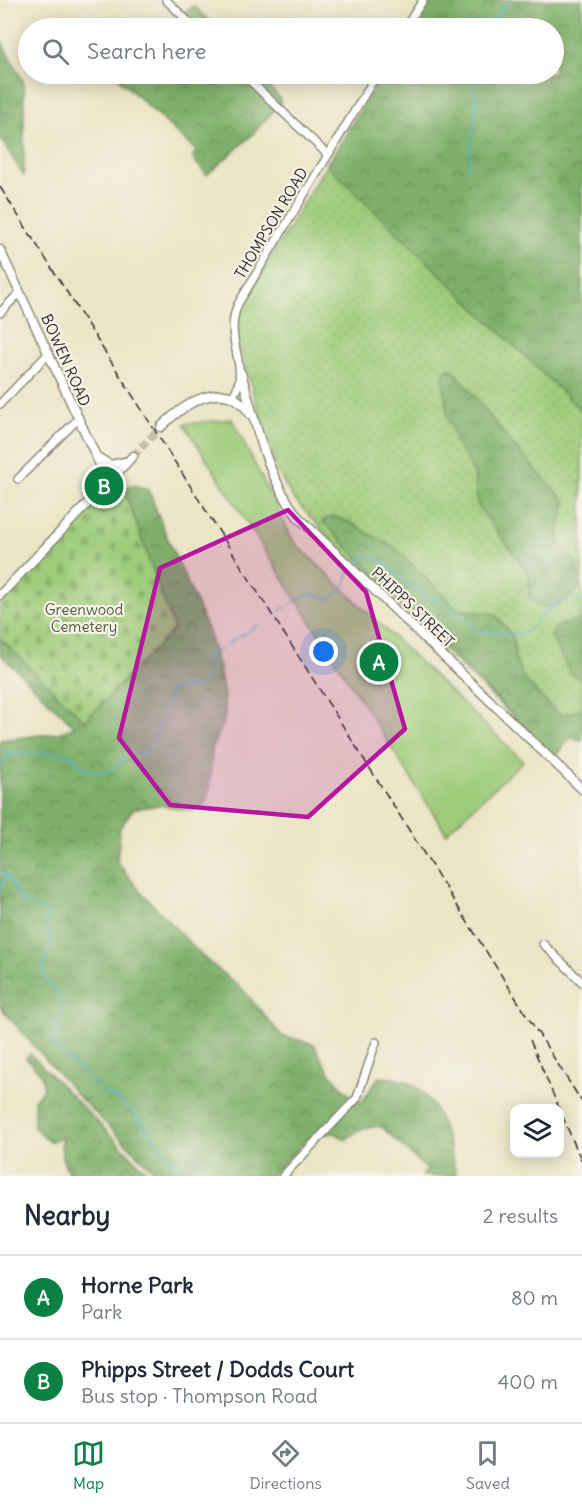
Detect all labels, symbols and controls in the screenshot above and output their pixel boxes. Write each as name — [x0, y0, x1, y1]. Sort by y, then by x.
search box — [18, 18, 564, 84]
icon: search — [39, 35, 72, 68]
text: Search here — [87, 37, 206, 65]
street label: THOMPSON ROAD — [230, 164, 312, 282]
street label: BOWEN ROAD — [37, 311, 95, 409]
pin: B — [84, 464, 124, 508]
street label: PHIPPS STREET — [368, 563, 458, 651]
park label: Greenwood Cemetery — [45, 600, 124, 636]
your location — [309, 637, 338, 666]
pin: A — [360, 640, 398, 684]
map controls — [510, 1104, 564, 1158]
button: layers — [510, 1104, 564, 1158]
text: Nearby — [24, 1199, 110, 1232]
text: 2 results — [483, 1203, 558, 1228]
text: Horne Park — [81, 1271, 193, 1299]
text: A — [37, 1285, 50, 1310]
text: 80 m — [511, 1285, 558, 1310]
text: Park — [81, 1299, 122, 1324]
text: Phipps Street / Dodds Court — [81, 1355, 354, 1383]
text: B — [37, 1369, 50, 1394]
text: 400 m — [498, 1369, 558, 1394]
text: Bus stop · Thompson Road — [81, 1383, 318, 1408]
tab: Map — [72, 1437, 105, 1493]
tab: Directions — [249, 1437, 322, 1493]
tab: Saved — [466, 1437, 510, 1493]

